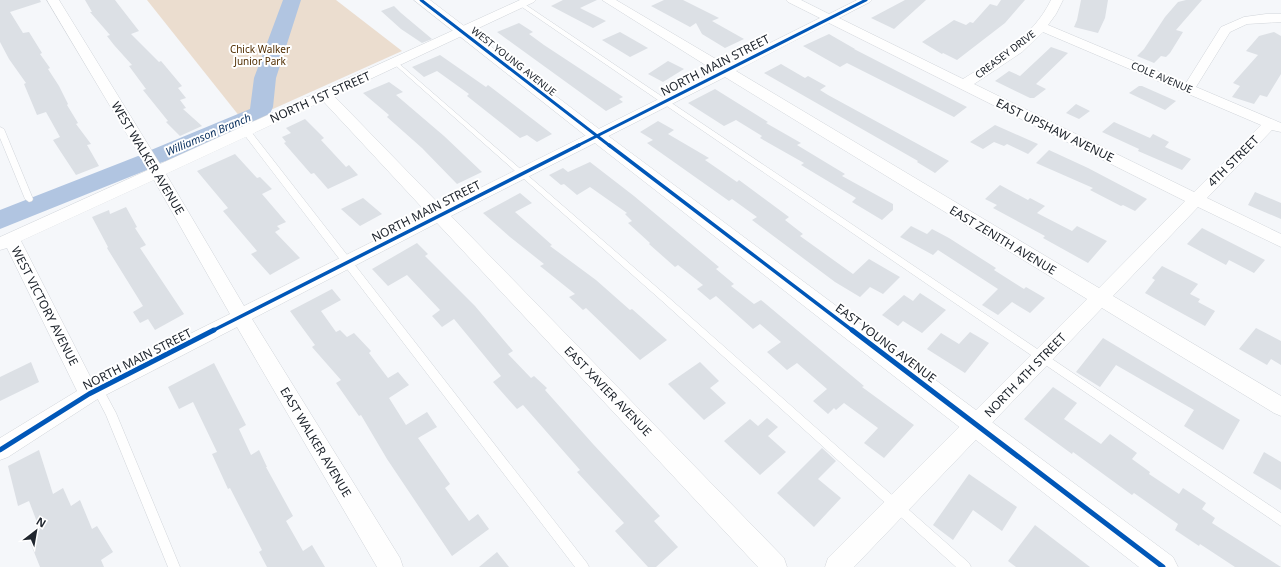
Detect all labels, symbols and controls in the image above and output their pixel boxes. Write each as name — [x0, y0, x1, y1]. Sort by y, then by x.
street label: WEST YOUNG AVENUE — [468, 23, 560, 99]
street label: CREASEY DRIVE — [972, 27, 1038, 81]
street label: NORTH MAIN STREET — [658, 30, 773, 100]
park label: Chick Walker Junior Park — [230, 42, 290, 68]
street label: COLE AVENUE — [1129, 58, 1195, 96]
street label: NORTH 1ST STREET — [267, 67, 373, 127]
street label: EAST UPSHAW AVENUE — [993, 94, 1117, 166]
street label: WEST WALKER AVENUE — [107, 98, 189, 218]
water label: Williamson Branch — [163, 109, 253, 159]
street label: 4TH STREET — [1204, 131, 1263, 190]
street label: NORTH MAIN STREET — [369, 176, 484, 246]
street label: EAST ZENITH AVENUE — [946, 201, 1060, 279]
street label: WEST VICTORY AVENUE — [7, 243, 83, 369]
street label: EAST YOUNG AVENUE — [832, 299, 940, 387]
street label: NORTH MAIN STREET — [80, 324, 195, 394]
street label: NORTH 4TH STREET — [980, 329, 1070, 421]
street label: EAST XAVIER AVENUE — [561, 342, 655, 440]
street label: EAST WALKER AVENUE — [276, 384, 356, 500]
north arrow — [16, 511, 56, 551]
text: N — [34, 513, 49, 531]

